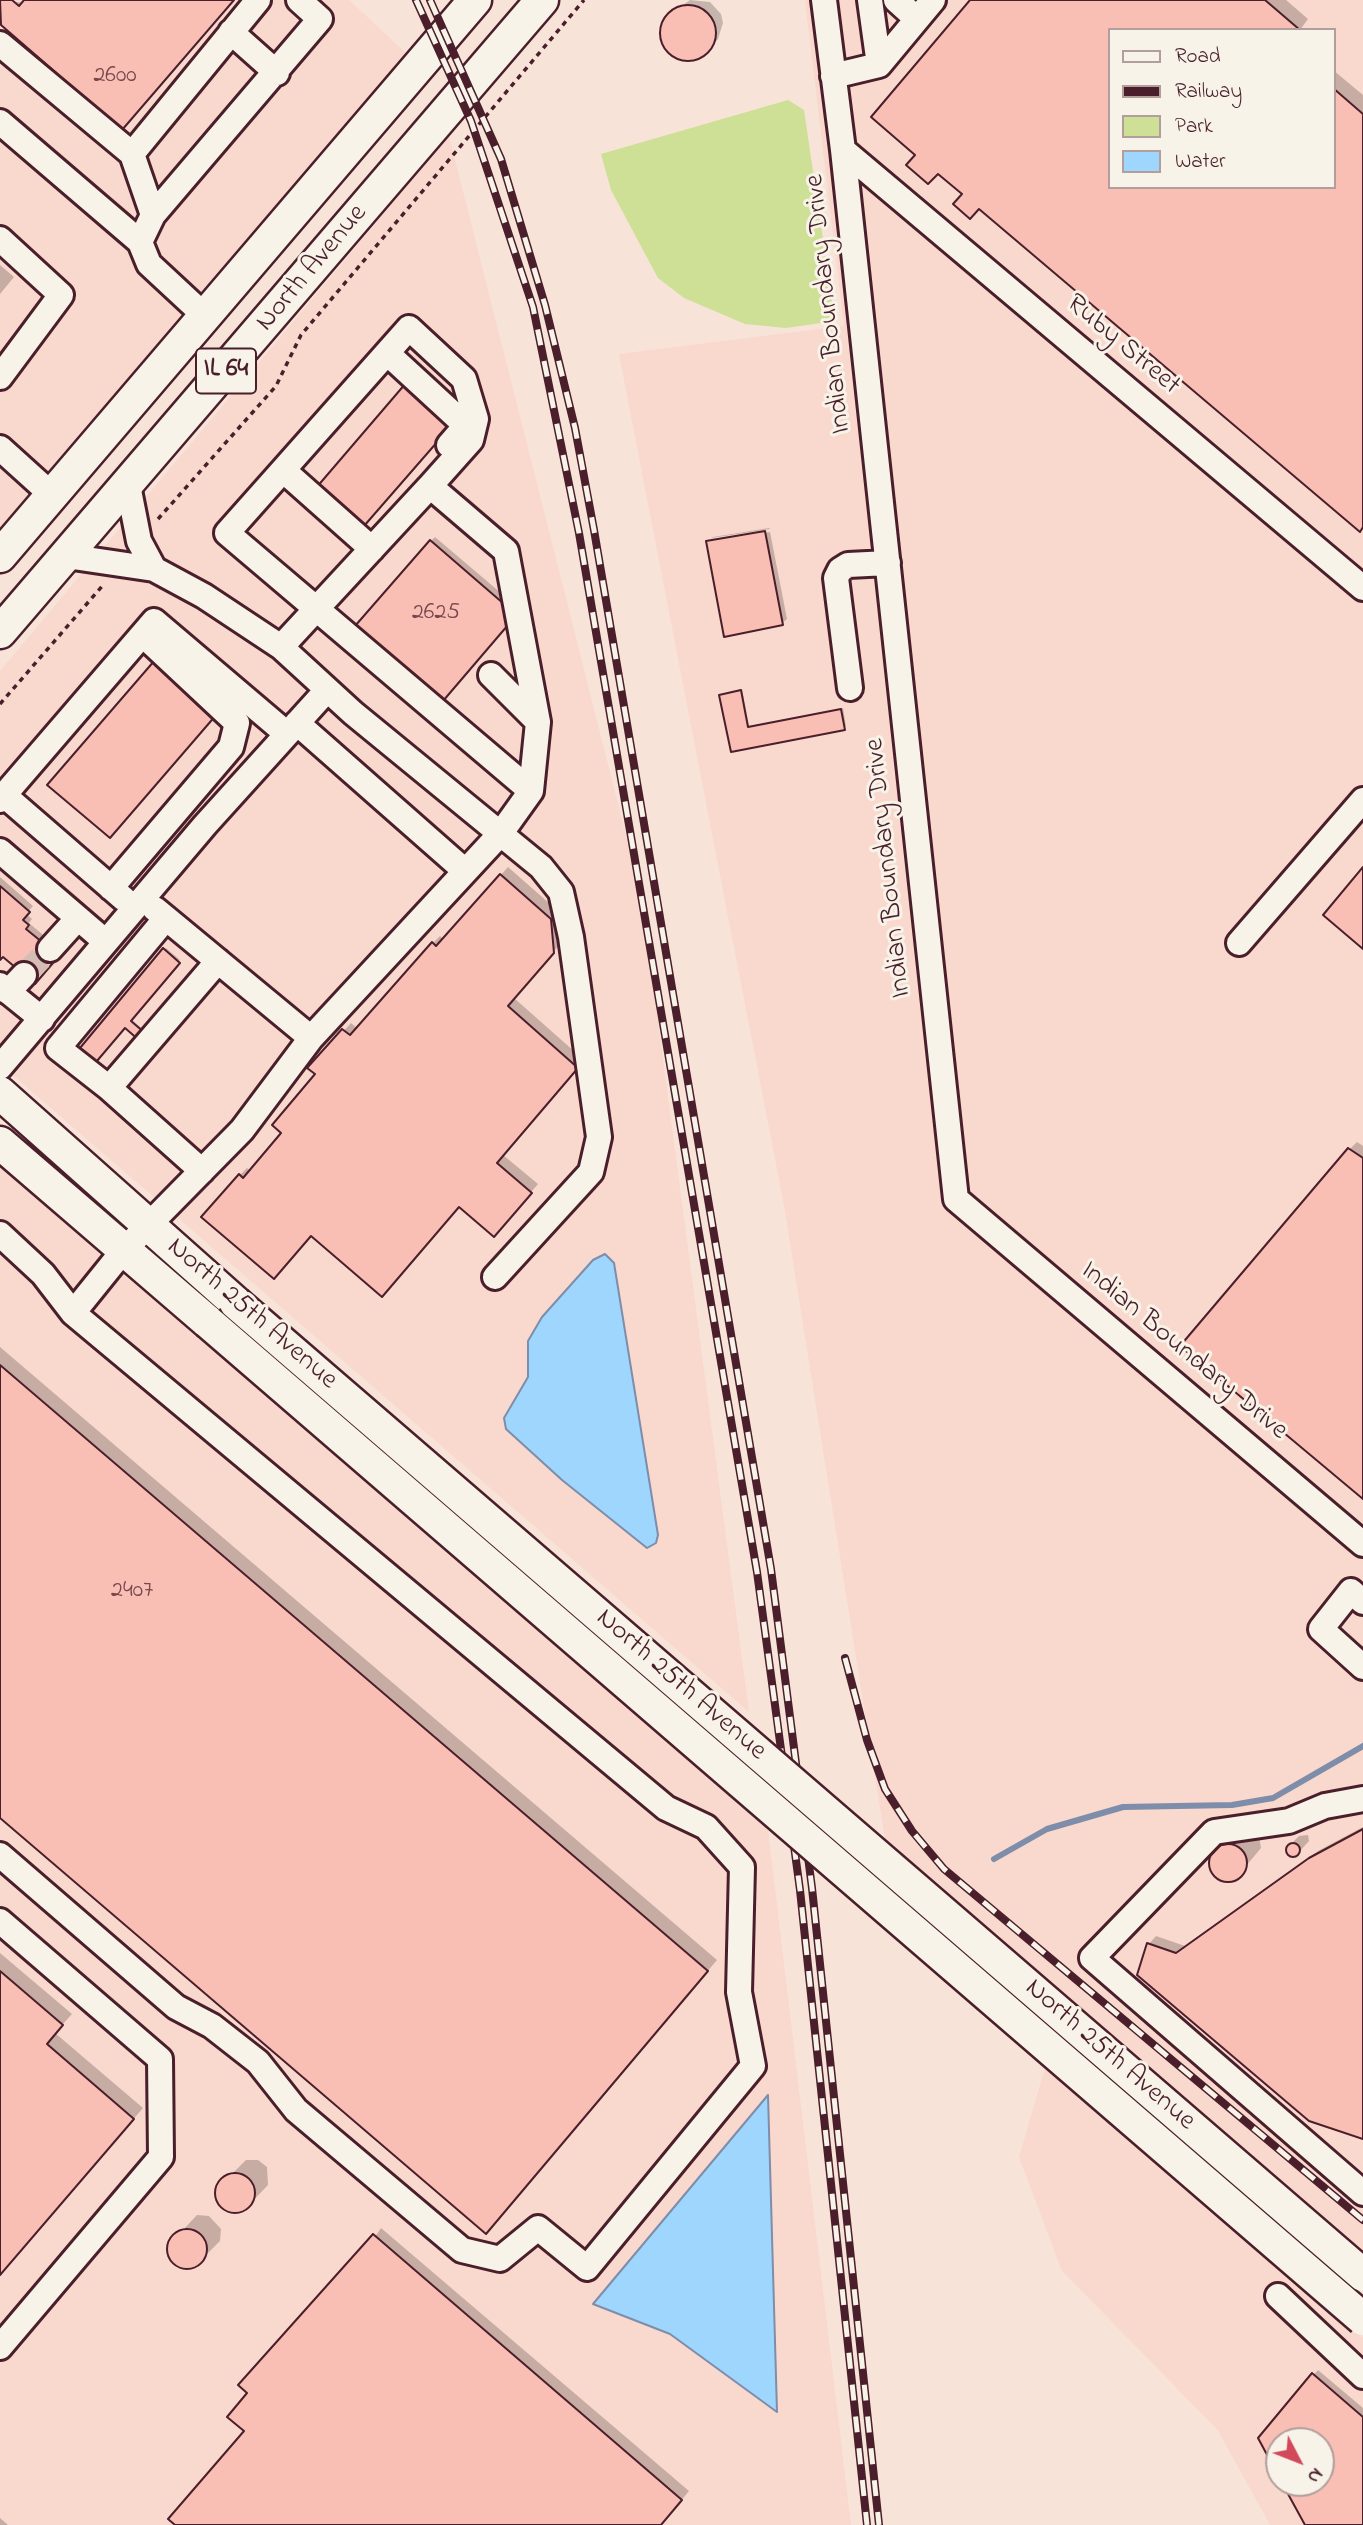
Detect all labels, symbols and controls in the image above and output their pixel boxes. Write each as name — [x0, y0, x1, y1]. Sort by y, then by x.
legend — [1108, 28, 1335, 189]
text: Road — [1175, 42, 1221, 72]
house number: 2600 — [93, 63, 137, 91]
text: Railway — [1175, 77, 1242, 107]
text: Park — [1175, 112, 1213, 142]
text: Water — [1175, 147, 1226, 177]
street label: Indian Boundary Drive — [800, 173, 860, 435]
street label: North Avenue — [250, 199, 376, 339]
street label: Ruby Street — [1058, 288, 1186, 404]
road number: IL 64 — [196, 348, 256, 394]
house number: 2625 — [412, 600, 460, 628]
street label: Indian Boundary Drive — [860, 737, 920, 999]
street label: North 25th Avenue — [159, 1232, 343, 1398]
street label: Indian Boundary Drive — [1072, 1255, 1294, 1449]
house number: 2407 — [111, 1578, 153, 1606]
street label: North 25th Avenue — [588, 1603, 772, 1769]
street label: North 25th Avenue — [1017, 1973, 1201, 2139]
north arrow — [1265, 2427, 1335, 2497]
text: N — [1300, 2461, 1329, 2489]

